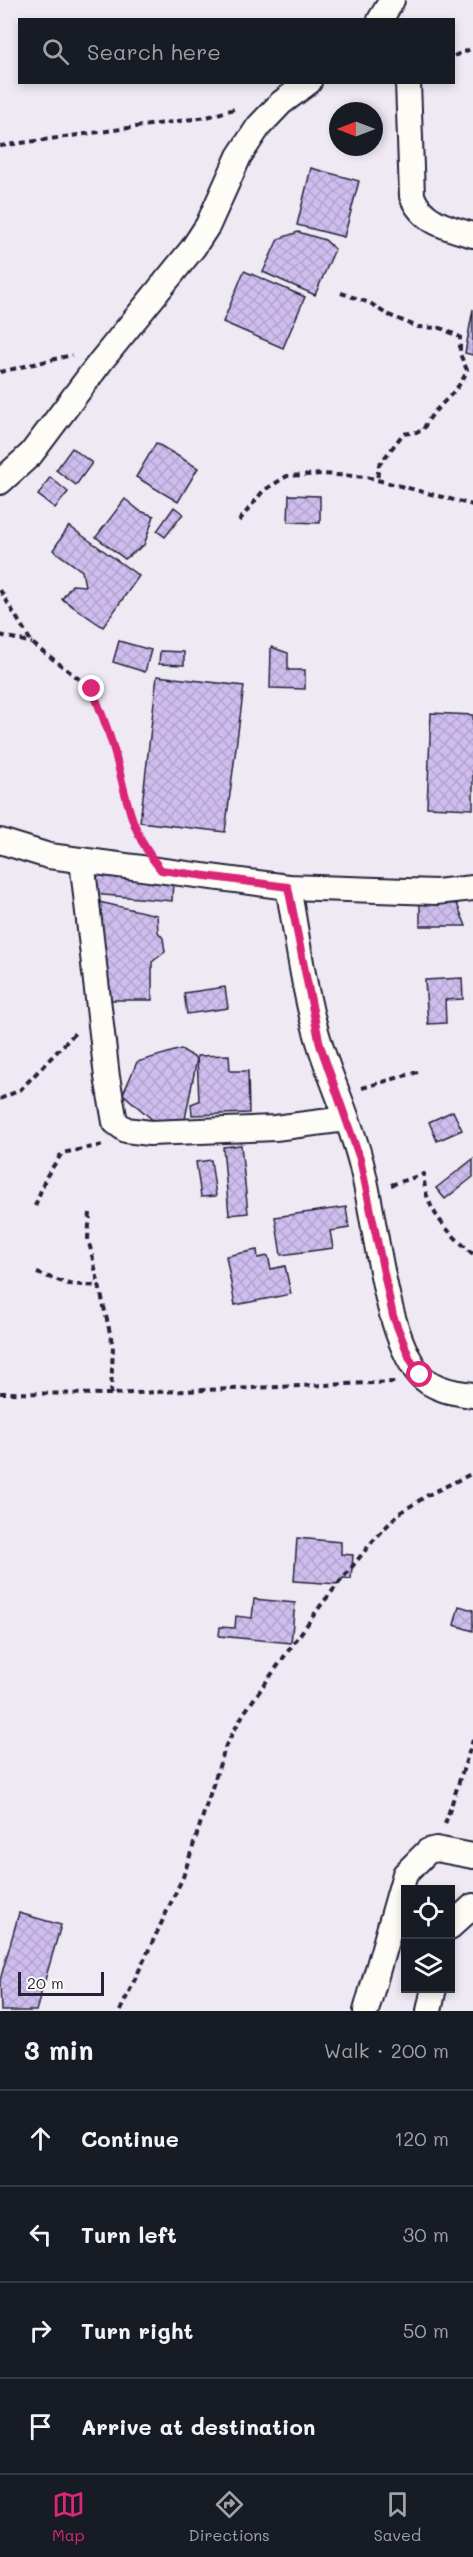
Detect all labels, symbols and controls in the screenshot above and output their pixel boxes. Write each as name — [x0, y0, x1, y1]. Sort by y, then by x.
search box — [18, 18, 455, 84]
icon: search — [39, 35, 72, 68]
text: Search here — [87, 37, 221, 66]
north arrow — [329, 102, 383, 156]
route end — [78, 675, 104, 701]
route start — [406, 1361, 432, 1387]
map controls — [401, 1885, 455, 1993]
button: locate — [401, 1885, 455, 1939]
button: layers — [401, 1939, 455, 1993]
scale bar — [18, 1969, 104, 1996]
text: 20 m — [27, 1972, 64, 1993]
text: 3 min — [24, 2033, 93, 2067]
text: Walk · 200 m — [324, 2037, 449, 2063]
icon: ahead — [24, 2122, 57, 2155]
text: Continue — [81, 2124, 179, 2153]
text: 120 m — [394, 2125, 449, 2151]
icon: left — [24, 2218, 57, 2251]
text: Turn left — [81, 2220, 177, 2249]
text: 30 m — [403, 2221, 449, 2247]
icon: right — [24, 2314, 57, 2347]
text: Turn right — [81, 2316, 193, 2345]
text: 50 m — [403, 2317, 449, 2343]
icon: arrive — [24, 2410, 57, 2443]
text: Arrive at destination — [81, 2412, 316, 2441]
tab: Map — [52, 2488, 85, 2545]
tab: Directions — [189, 2488, 270, 2545]
tab: Saved — [374, 2488, 421, 2545]

